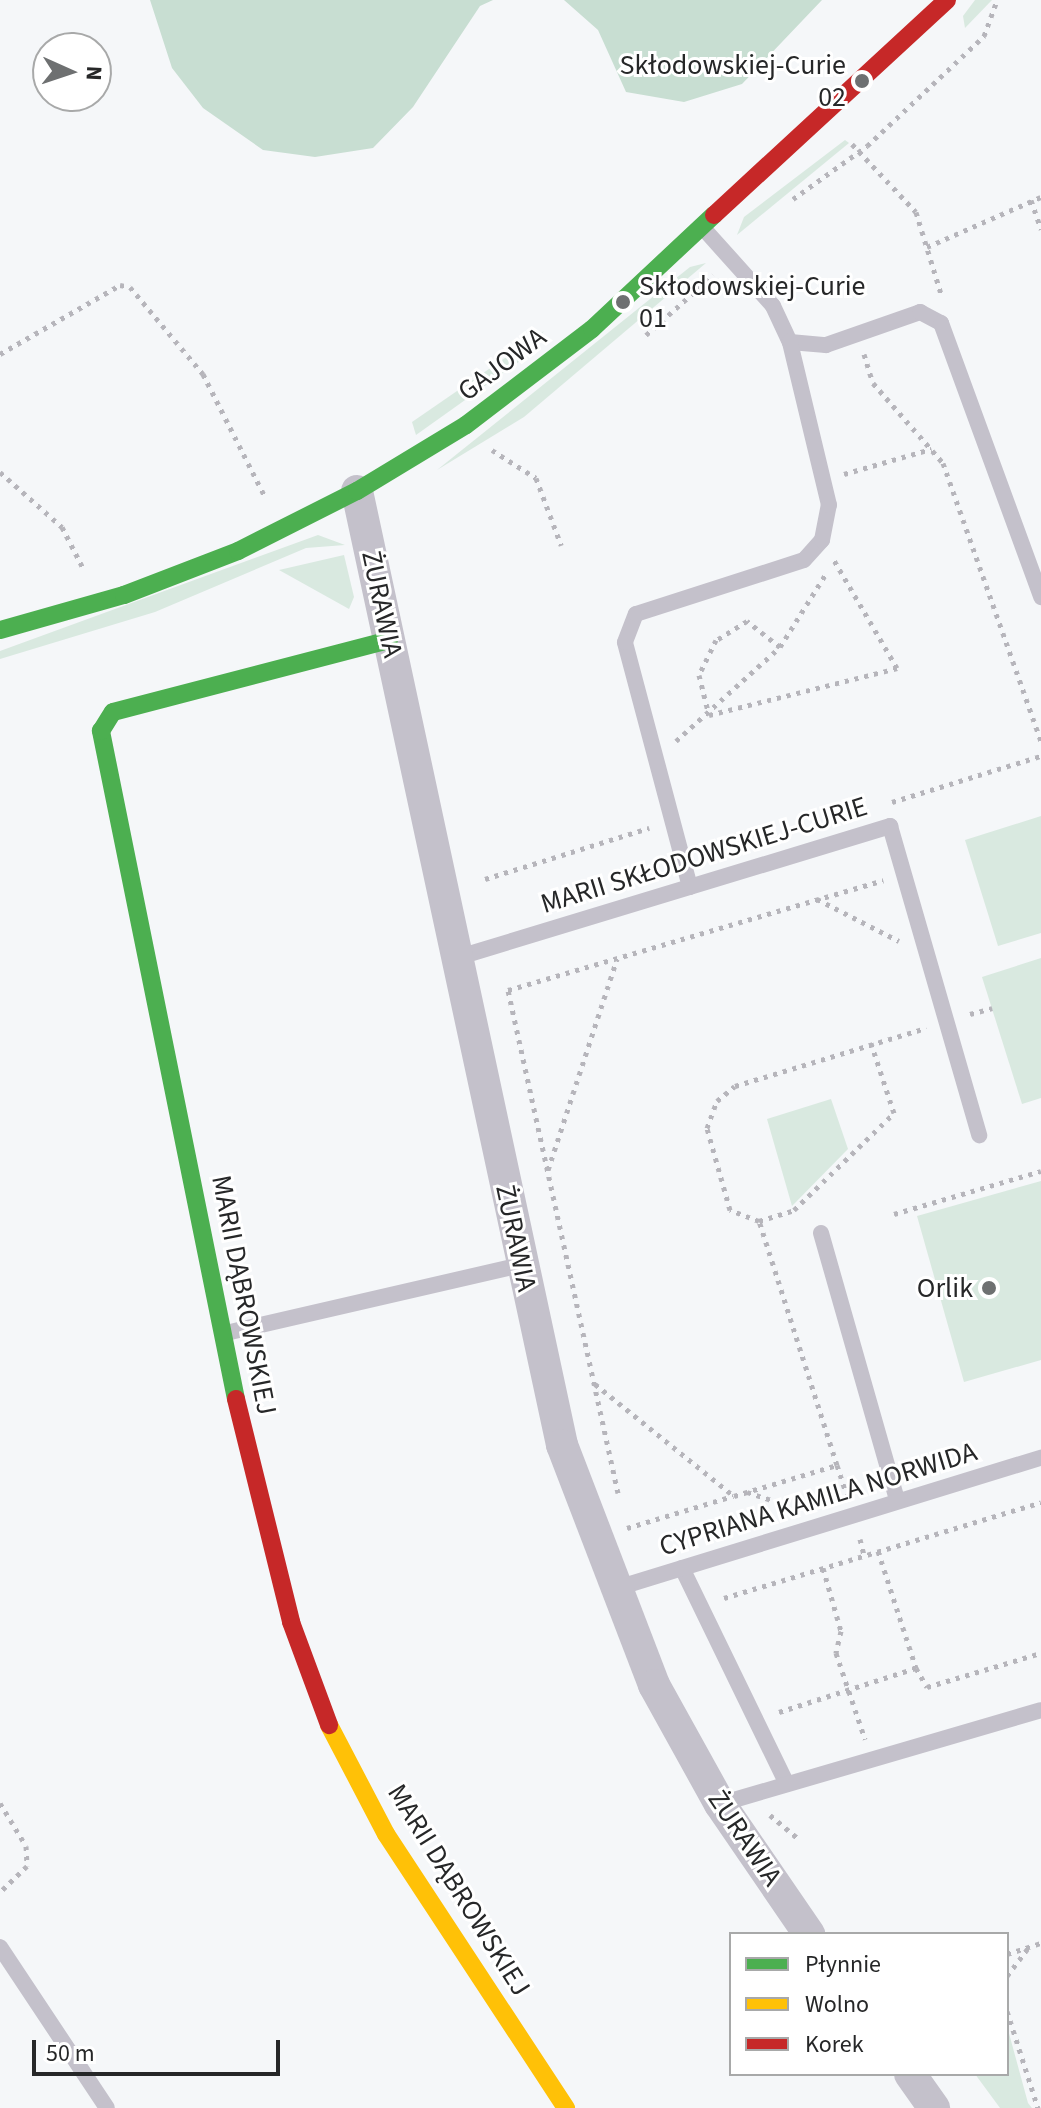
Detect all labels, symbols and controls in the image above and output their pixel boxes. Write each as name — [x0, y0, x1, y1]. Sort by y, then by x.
north arrow — [32, 32, 112, 112]
place label: Skłodowskiej-Curie 02 — [619, 48, 846, 114]
text: N — [78, 65, 110, 81]
marker: Skłodowskiej-Curie 02 — [853, 72, 871, 90]
place label: Skłodowskiej-Curie 01 — [639, 269, 866, 335]
marker: Skłodowskiej-Curie 01 — [614, 293, 632, 311]
street label: GAJOWA — [451, 320, 553, 408]
street label: ŻURAWIA — [354, 547, 410, 661]
street label: MARII SKŁODOWSKIEJ-CURIE — [537, 789, 871, 921]
street label: MARII DĄBROWSKIEJ — [204, 1172, 284, 1418]
street label: ŻURAWIA — [488, 1181, 544, 1295]
place label: Orlik — [917, 1271, 973, 1305]
marker: Orlik — [980, 1279, 998, 1297]
street label: CYPRIANA KAMILA NORWIDA — [655, 1435, 981, 1563]
street label: MARII DĄBROWSKIEJ — [380, 1778, 538, 2002]
street label: ŻURAWIA — [701, 1784, 789, 1892]
legend — [729, 1932, 1009, 2076]
text: Płynnie — [805, 1947, 881, 1982]
text: Wolno — [805, 1987, 869, 2022]
scale bar — [36, 2024, 284, 2074]
text: Korek — [805, 2027, 864, 2062]
text: 50 m — [46, 2036, 95, 2071]

